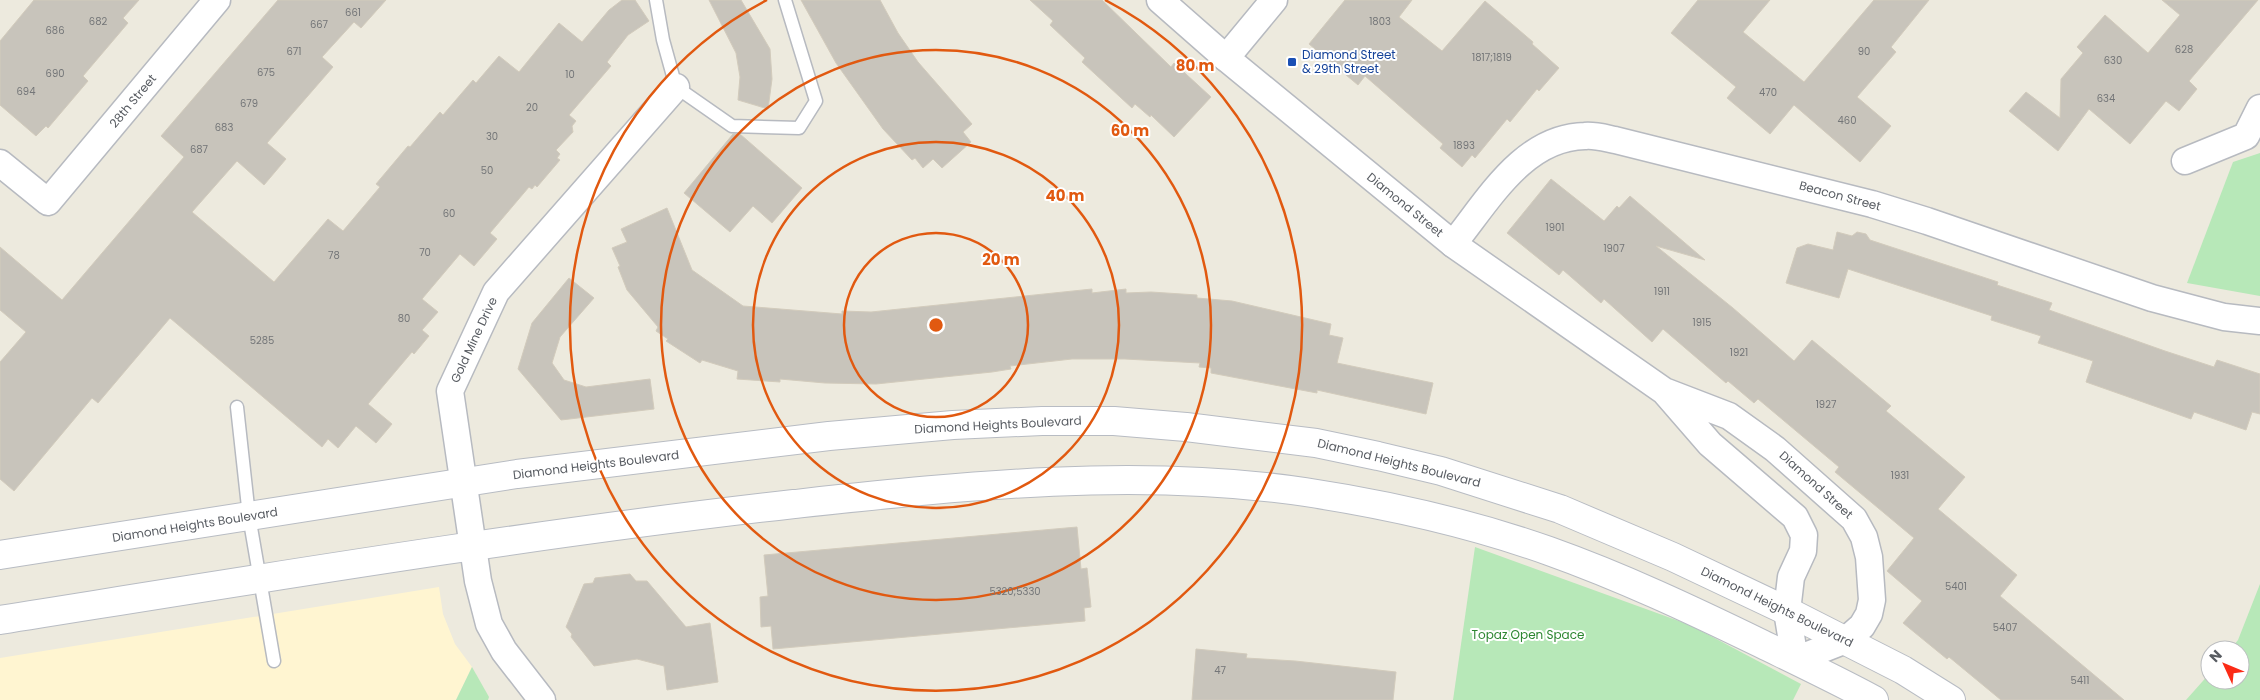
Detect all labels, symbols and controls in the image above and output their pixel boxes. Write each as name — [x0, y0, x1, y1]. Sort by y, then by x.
house number: 661 — [345, 5, 361, 20]
house number: 682 — [89, 14, 107, 29]
house number: 1803 — [1369, 14, 1391, 29]
house number: 667 — [310, 17, 329, 32]
house number: 686 — [45, 23, 65, 38]
house number: 628 — [2175, 42, 2193, 57]
house number: 671 — [286, 44, 302, 59]
house number: 90 — [1858, 44, 1870, 59]
place label: Diamond Street & 29th Street — [1302, 46, 1396, 77]
house number: 1817;1819 — [1472, 50, 1512, 65]
house number: 630 — [2104, 53, 2122, 68]
text: 80 m — [1176, 55, 1214, 76]
marker: Diamond Street & 29th Street — [1286, 56, 1298, 68]
house number: 675 — [257, 65, 275, 80]
house number: 690 — [46, 66, 64, 81]
house number: 10 — [565, 67, 575, 82]
street label: 28th Street — [105, 70, 160, 131]
house number: 694 — [17, 84, 35, 99]
house number: 470 — [1759, 85, 1777, 100]
house number: 634 — [2097, 91, 2115, 106]
house number: 679 — [240, 96, 258, 111]
house number: 20 — [526, 100, 538, 115]
house number: 460 — [1838, 113, 1856, 128]
house number: 683 — [215, 120, 233, 135]
text: 60 m — [1111, 120, 1149, 141]
house number: 30 — [486, 129, 498, 144]
house number: 1893 — [1453, 138, 1475, 153]
house number: 687 — [190, 142, 209, 157]
house number: 50 — [481, 163, 493, 178]
street label: Diamond Street — [1364, 169, 1447, 241]
street label: Beacon Street — [1797, 176, 1883, 215]
text: 40 m — [1045, 185, 1085, 206]
house number: 60 — [443, 206, 455, 221]
house number: 1901 — [1546, 220, 1564, 235]
house number: 1907 — [1603, 241, 1625, 256]
house number: 70 — [419, 245, 431, 260]
house number: 78 — [328, 248, 340, 263]
text: 20 m — [982, 249, 1020, 270]
house number: 1911 — [1654, 284, 1670, 299]
street label: Gold Mine Drive — [446, 294, 501, 386]
house number: 80 — [398, 311, 410, 326]
house number: 1915 — [1693, 315, 1711, 330]
centre of rings — [927, 316, 945, 334]
house number: 5285 — [250, 333, 274, 348]
house number: 1921 — [1730, 345, 1748, 360]
house number: 1927 — [1816, 397, 1837, 412]
street label: Diamond Heights Boulevard — [914, 412, 1082, 437]
street label: Diamond Heights Boulevard — [1316, 434, 1482, 491]
street label: Diamond Heights Boulevard — [512, 446, 680, 483]
street label: Diamond Street — [1776, 447, 1857, 522]
house number: 1931 — [1891, 468, 1909, 483]
street label: Diamond Heights Boulevard — [111, 503, 279, 546]
street label: Diamond Heights Boulevard — [1698, 562, 1856, 651]
house number: 5401 — [1945, 579, 1967, 594]
house number: 5320;5330 — [989, 584, 1041, 599]
house number: 5407 — [1993, 620, 2018, 635]
park label: Topaz Open Space — [1472, 626, 1584, 643]
north arrow — [2200, 640, 2250, 690]
text: N — [2205, 645, 2226, 667]
house number: 47 — [1214, 663, 1226, 678]
house number: 5411 — [2071, 673, 2089, 688]

